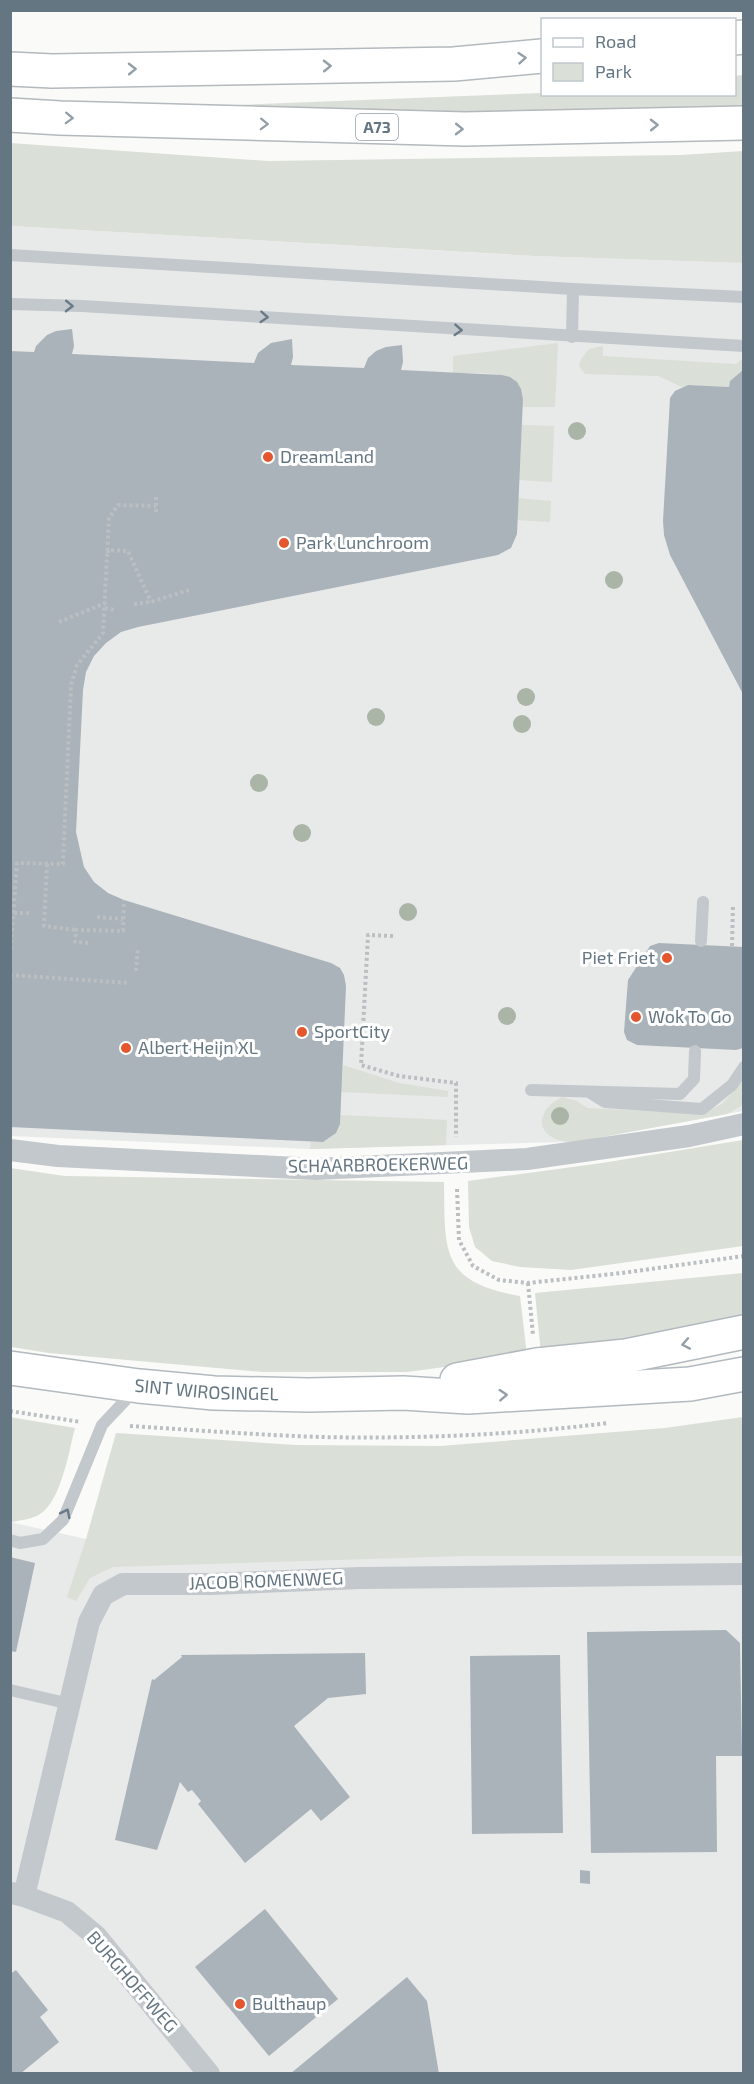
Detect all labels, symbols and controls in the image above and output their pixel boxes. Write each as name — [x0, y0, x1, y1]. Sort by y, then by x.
legend — [541, 18, 736, 96]
text: Road — [595, 30, 636, 52]
one-way arrow — [517, 51, 526, 64]
one-way arrow — [322, 60, 331, 72]
text: Park — [595, 60, 632, 82]
one-way arrow — [127, 63, 136, 75]
one-way arrow — [64, 112, 73, 125]
road number: A73 — [356, 114, 398, 140]
one-way arrow — [259, 117, 268, 130]
one-way arrow — [649, 119, 658, 131]
one-way arrow — [454, 123, 463, 135]
one-way arrow — [64, 299, 73, 312]
one-way arrow — [259, 311, 268, 324]
one-way arrow — [454, 323, 463, 336]
place label: DreamLand — [280, 445, 374, 467]
marker: DreamLand — [261, 450, 275, 464]
place label: Park Lunchroom — [296, 531, 429, 553]
marker: Park Lunchroom — [277, 536, 291, 550]
place label: Piet Friet — [582, 946, 655, 968]
marker: Piet Friet — [660, 951, 674, 965]
place label: Wok To Go — [648, 1005, 732, 1027]
marker: Wok To Go — [629, 1010, 643, 1024]
place label: SportCity — [314, 1020, 390, 1042]
marker: SportCity — [295, 1025, 309, 1039]
place label: Albert Heijn XL — [138, 1036, 258, 1058]
marker: Albert Heijn XL — [119, 1041, 133, 1055]
street label: SCHAARBROEKERWEG — [288, 1151, 468, 1177]
one-way arrow — [681, 1337, 691, 1350]
street label: SINT WIROSINGEL — [134, 1374, 279, 1404]
one-way arrow — [499, 1389, 508, 1402]
one-way arrow — [58, 1508, 70, 1519]
street label: JACOB ROMENWEG — [188, 1566, 344, 1594]
street label: BURGHOFFWEG — [83, 1926, 183, 2037]
place label: Bulthaup — [252, 1992, 327, 2014]
marker: Bulthaup — [233, 1997, 247, 2011]

